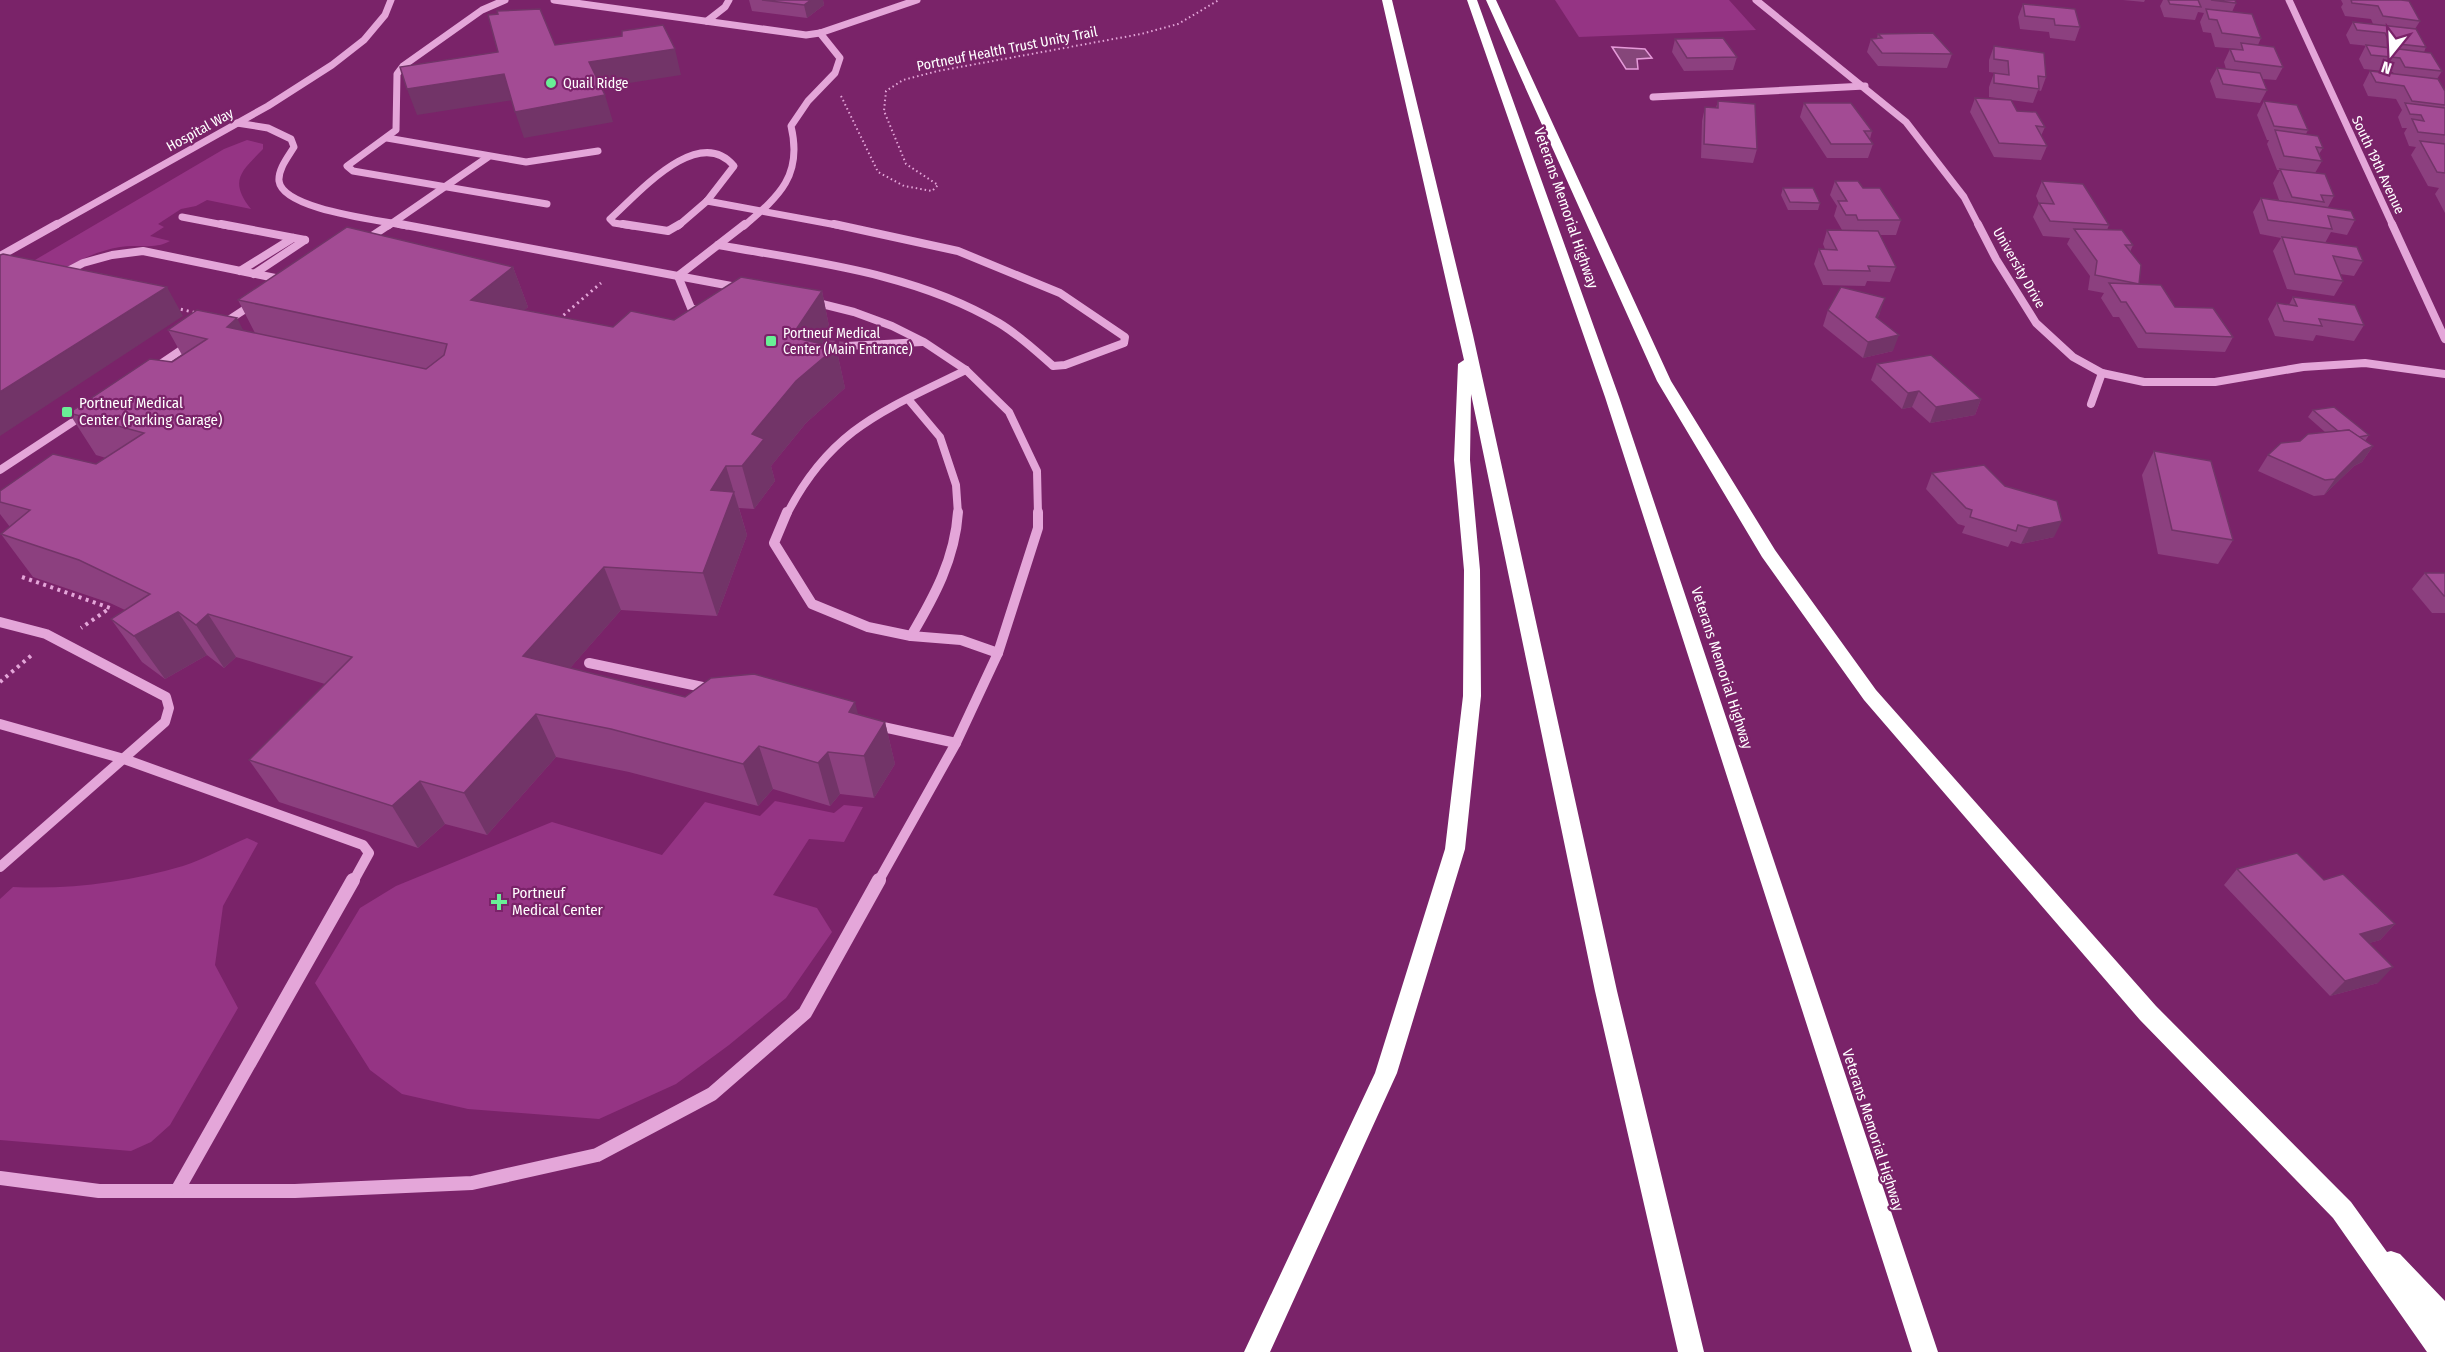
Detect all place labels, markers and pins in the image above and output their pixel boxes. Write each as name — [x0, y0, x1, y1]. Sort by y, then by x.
place label: Quail Ridge — [563, 75, 629, 92]
marker: Quail Ridge — [544, 76, 558, 90]
place label: Portneuf Medical Center (Main Entrance) — [783, 325, 913, 358]
marker: Portneuf Medical Center (Main Entrance) — [764, 334, 778, 348]
place label: Portneuf Medical Center (Parking Garage) — [79, 394, 222, 429]
marker: Portneuf Medical Center (Parking Garage) — [60, 405, 74, 419]
place label: Portneuf Medical Center — [512, 884, 604, 919]
marker: Portneuf Medical Center — [490, 893, 508, 911]

